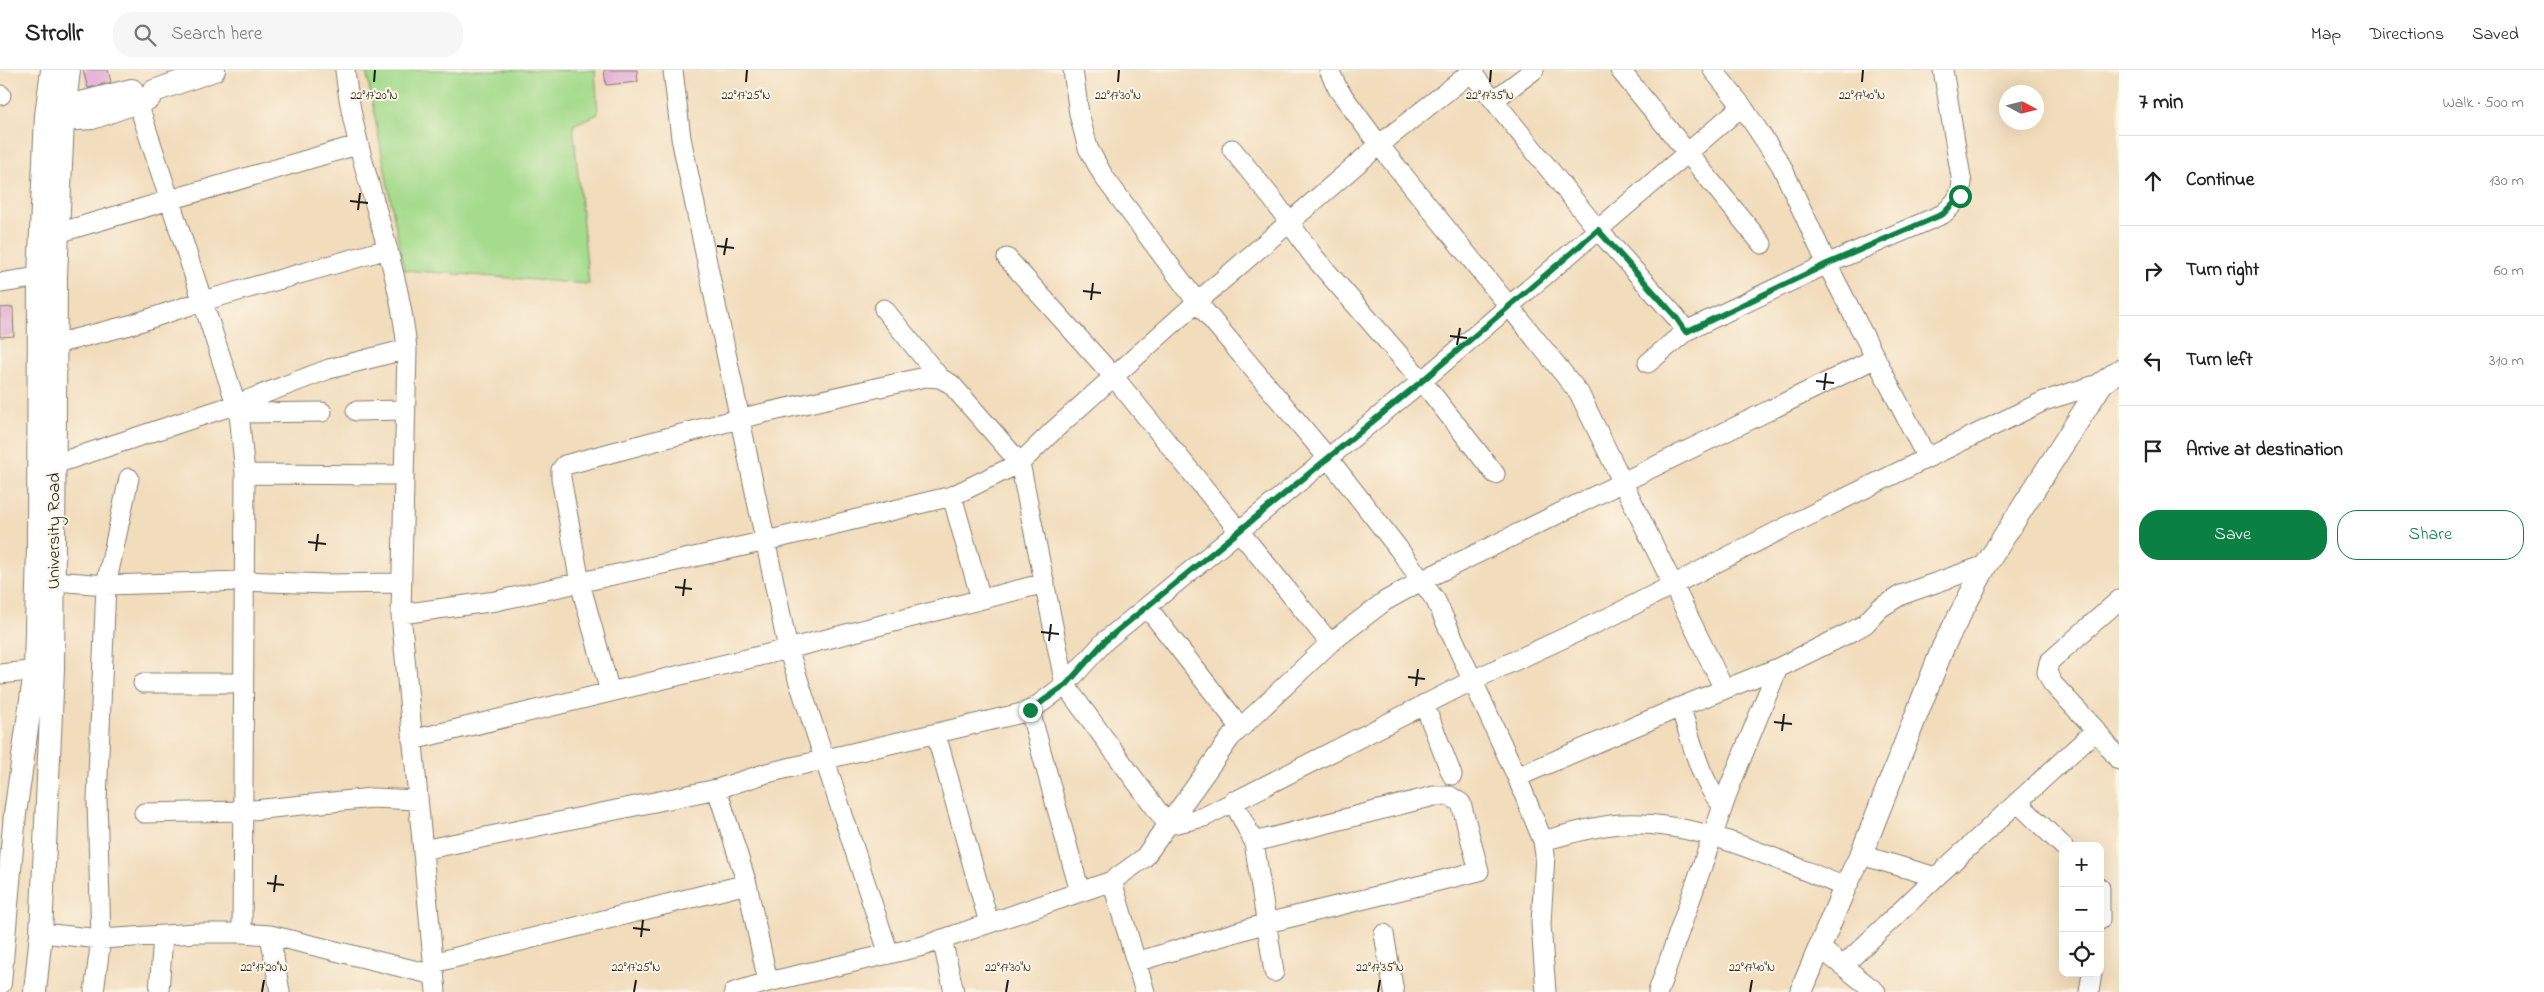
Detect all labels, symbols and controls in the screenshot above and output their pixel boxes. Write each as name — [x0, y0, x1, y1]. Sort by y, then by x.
search box — [113, 12, 463, 57]
text: Strollr — [25, 17, 83, 52]
icon: search — [131, 21, 159, 49]
text: Search here — [171, 21, 262, 48]
text: Map — [2311, 22, 2341, 48]
text: Directions — [2369, 22, 2444, 48]
text: Saved — [2472, 22, 2519, 48]
north arrow — [1999, 85, 2044, 130]
text: 22°17'20"N — [350, 87, 398, 105]
text: 22°17'25"N — [722, 87, 770, 105]
text: 22°17'30"N — [1095, 87, 1141, 105]
text: 22°17'35"N — [1466, 87, 1514, 105]
text: 22°17'40"N — [1839, 87, 1885, 105]
text: 7 min — [2139, 88, 2183, 118]
text: Walk · 500 m — [2442, 91, 2524, 115]
icon: ahead — [2139, 167, 2167, 195]
text: Continue — [2186, 167, 2254, 194]
text: 130 m — [2489, 169, 2524, 193]
route start — [1949, 185, 1972, 208]
icon: right — [2139, 257, 2167, 285]
text: Turn right — [2186, 257, 2259, 284]
text: 60 m — [2494, 259, 2524, 283]
icon: left — [2139, 347, 2167, 375]
text: Turn left — [2186, 347, 2253, 374]
text: 310 m — [2489, 349, 2524, 373]
icon: arrive — [2139, 437, 2167, 465]
text: Arrive at destination — [2186, 437, 2343, 464]
street label: University Road — [42, 473, 68, 589]
button: Save — [2139, 510, 2327, 560]
button: Share — [2337, 510, 2524, 560]
route end — [1019, 699, 1042, 722]
map controls — [2059, 842, 2104, 977]
button: + — [2059, 842, 2104, 887]
button: − — [2059, 887, 2104, 932]
button: locate — [2059, 932, 2104, 977]
text: 22°17'20"N — [240, 959, 288, 977]
text: 22°17'25"N — [612, 959, 660, 977]
text: 22°17'30"N — [985, 959, 1031, 977]
text: 22°17'35"N — [1356, 959, 1404, 977]
text: 22°17'40"N — [1729, 959, 1775, 977]

